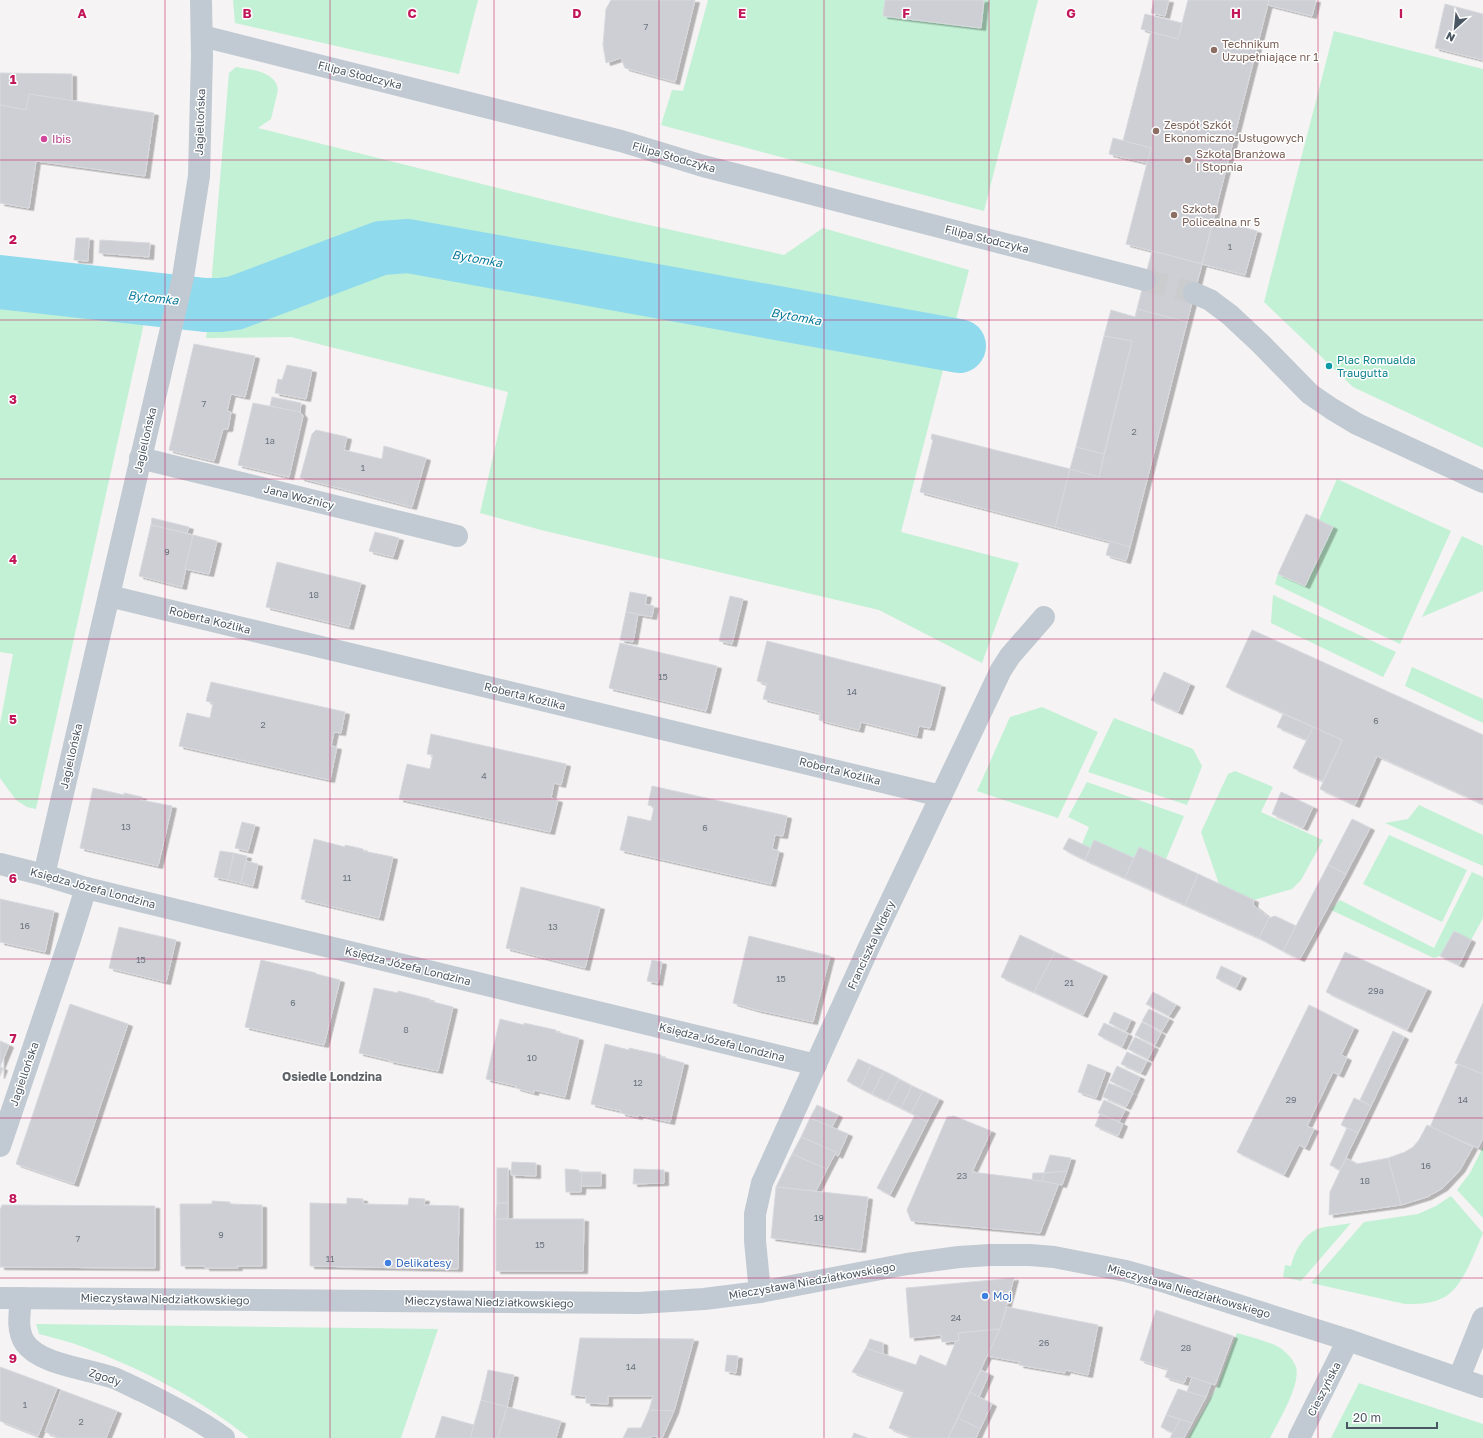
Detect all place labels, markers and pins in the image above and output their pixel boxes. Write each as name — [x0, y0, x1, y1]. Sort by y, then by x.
place label: Technikum Uzupełniające nr 1 — [1222, 37, 1319, 63]
marker: Technikum Uzupełniające nr 1 — [1209, 45, 1219, 55]
place label: Zespół Szkół Ekonomiczno-Usługowych — [1164, 118, 1304, 144]
marker: Zespół Szkół Ekonomiczno-Usługowych — [1151, 126, 1161, 136]
place label: Ibis — [52, 132, 71, 145]
marker: Ibis — [39, 134, 49, 144]
place label: Szkoła Branżowa I Stopnia — [1196, 147, 1285, 173]
marker: Szkoła Branżowa I Stopnia — [1183, 155, 1193, 165]
place label: Szkoła Policealna nr 5 — [1182, 202, 1260, 228]
marker: Szkoła Policealna nr 5 — [1169, 210, 1179, 220]
place label: Plac Romualda Traugutta — [1337, 353, 1416, 379]
marker: Plac Romualda Traugutta — [1324, 361, 1334, 371]
place label: Delikatesy — [396, 1256, 452, 1269]
marker: Delikatesy — [383, 1258, 393, 1268]
place label: Moj — [993, 1289, 1012, 1302]
marker: Moj — [980, 1291, 990, 1301]

